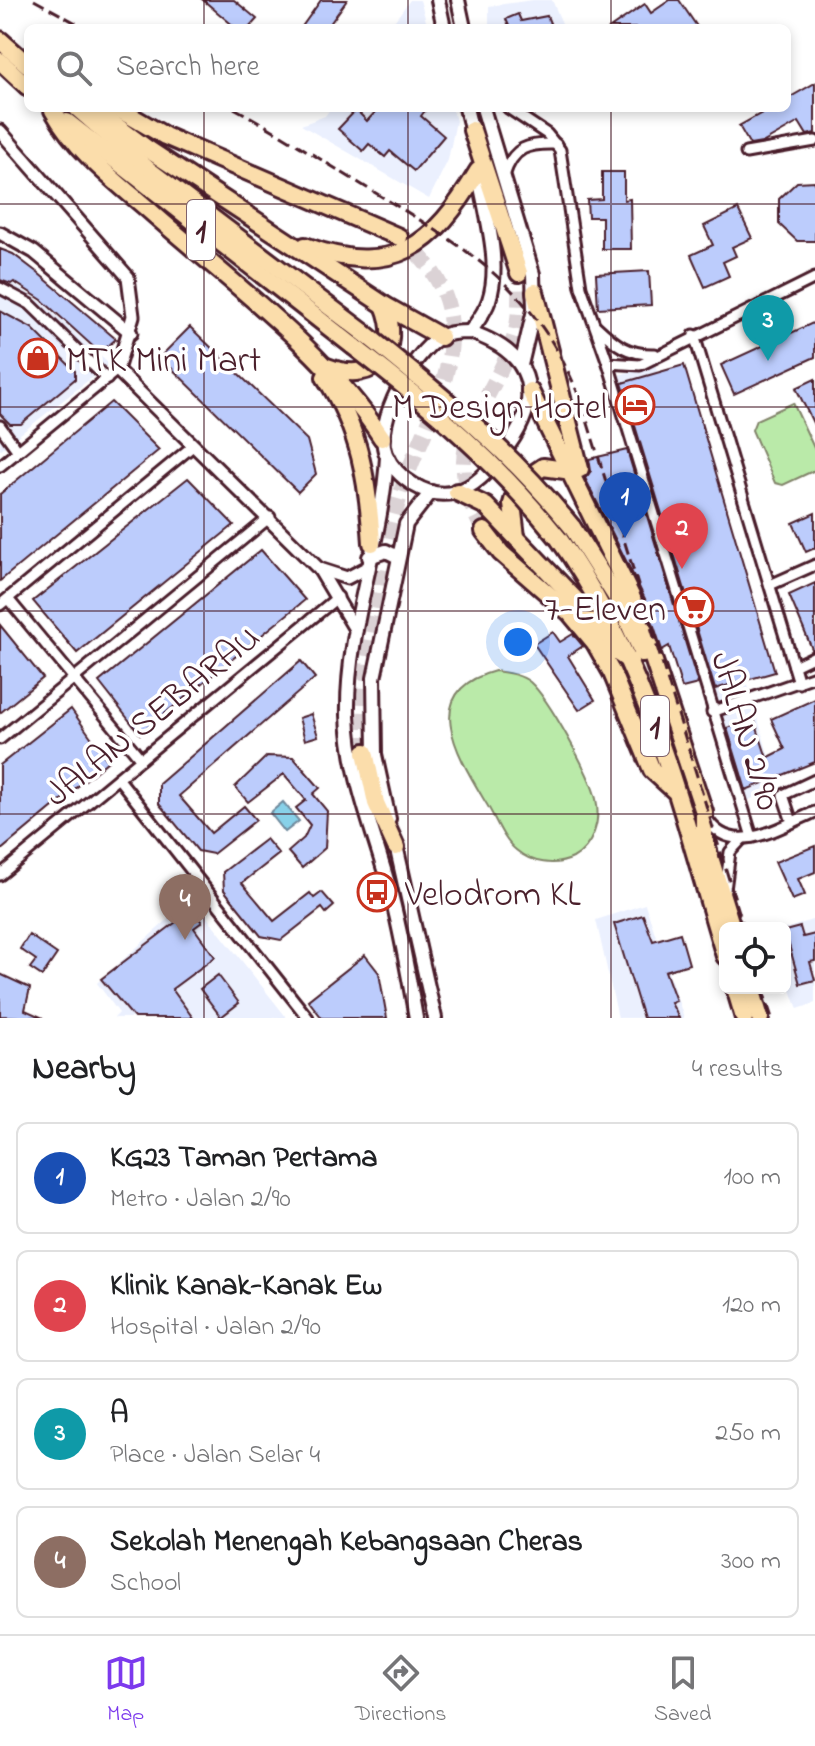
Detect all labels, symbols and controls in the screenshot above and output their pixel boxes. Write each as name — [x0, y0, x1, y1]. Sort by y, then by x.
search box — [24, 24, 791, 112]
icon: search — [52, 46, 96, 90]
text: Search here — [116, 46, 260, 90]
road number: 1 — [187, 200, 215, 260]
pin: 3 — [742, 295, 794, 361]
place label: MTK Mini Mart — [66, 336, 261, 389]
shop icon: MTK Mini Mart — [17, 337, 59, 379]
place label: M Design Hotel — [392, 383, 607, 436]
hotel icon: M Design Hotel — [614, 384, 656, 426]
pin: 1 — [599, 472, 651, 538]
pin: 2 — [656, 503, 708, 569]
place label: 7-Eleven — [545, 585, 666, 638]
supermarket icon: 7-Eleven — [673, 586, 715, 628]
street label: JALAN SEBARAU — [34, 614, 273, 821]
your location — [498, 622, 538, 662]
street label: JALAN 2/90 — [694, 645, 793, 817]
road number: 1 — [641, 696, 669, 756]
place label: Velodrom KL — [404, 870, 581, 923]
bus stop icon: Velodrom KL — [356, 871, 398, 913]
pin: 4 — [159, 874, 211, 940]
map controls — [719, 922, 791, 994]
button: locate — [719, 922, 791, 994]
text: Nearby — [32, 1045, 136, 1095]
text: 4 results — [692, 1051, 783, 1089]
text: KG23 Taman Pertama — [110, 1137, 377, 1181]
text: 1 — [56, 1159, 64, 1197]
text: 100 m — [724, 1159, 781, 1197]
text: Metro · Jalan 2/90 — [110, 1181, 291, 1219]
text: Klinik Kanak-Kanak Ew — [110, 1265, 382, 1309]
text: 2 — [54, 1287, 66, 1325]
text: 120 m — [722, 1287, 781, 1325]
text: Hospital · Jalan 2/90 — [110, 1309, 321, 1347]
text: A — [110, 1393, 128, 1437]
text: 3 — [55, 1415, 65, 1453]
text: 250 m — [715, 1415, 781, 1453]
text: Place · Jalan Selar 4 — [110, 1437, 320, 1475]
text: Sekolah Menengah Kebangsaan Cheras — [110, 1521, 583, 1565]
text: 4 — [55, 1543, 65, 1581]
text: 300 m — [721, 1543, 781, 1581]
text: School — [110, 1565, 181, 1603]
tab: Map — [104, 1651, 148, 1731]
tab: Directions — [355, 1651, 447, 1731]
tab: Saved — [654, 1651, 711, 1731]

